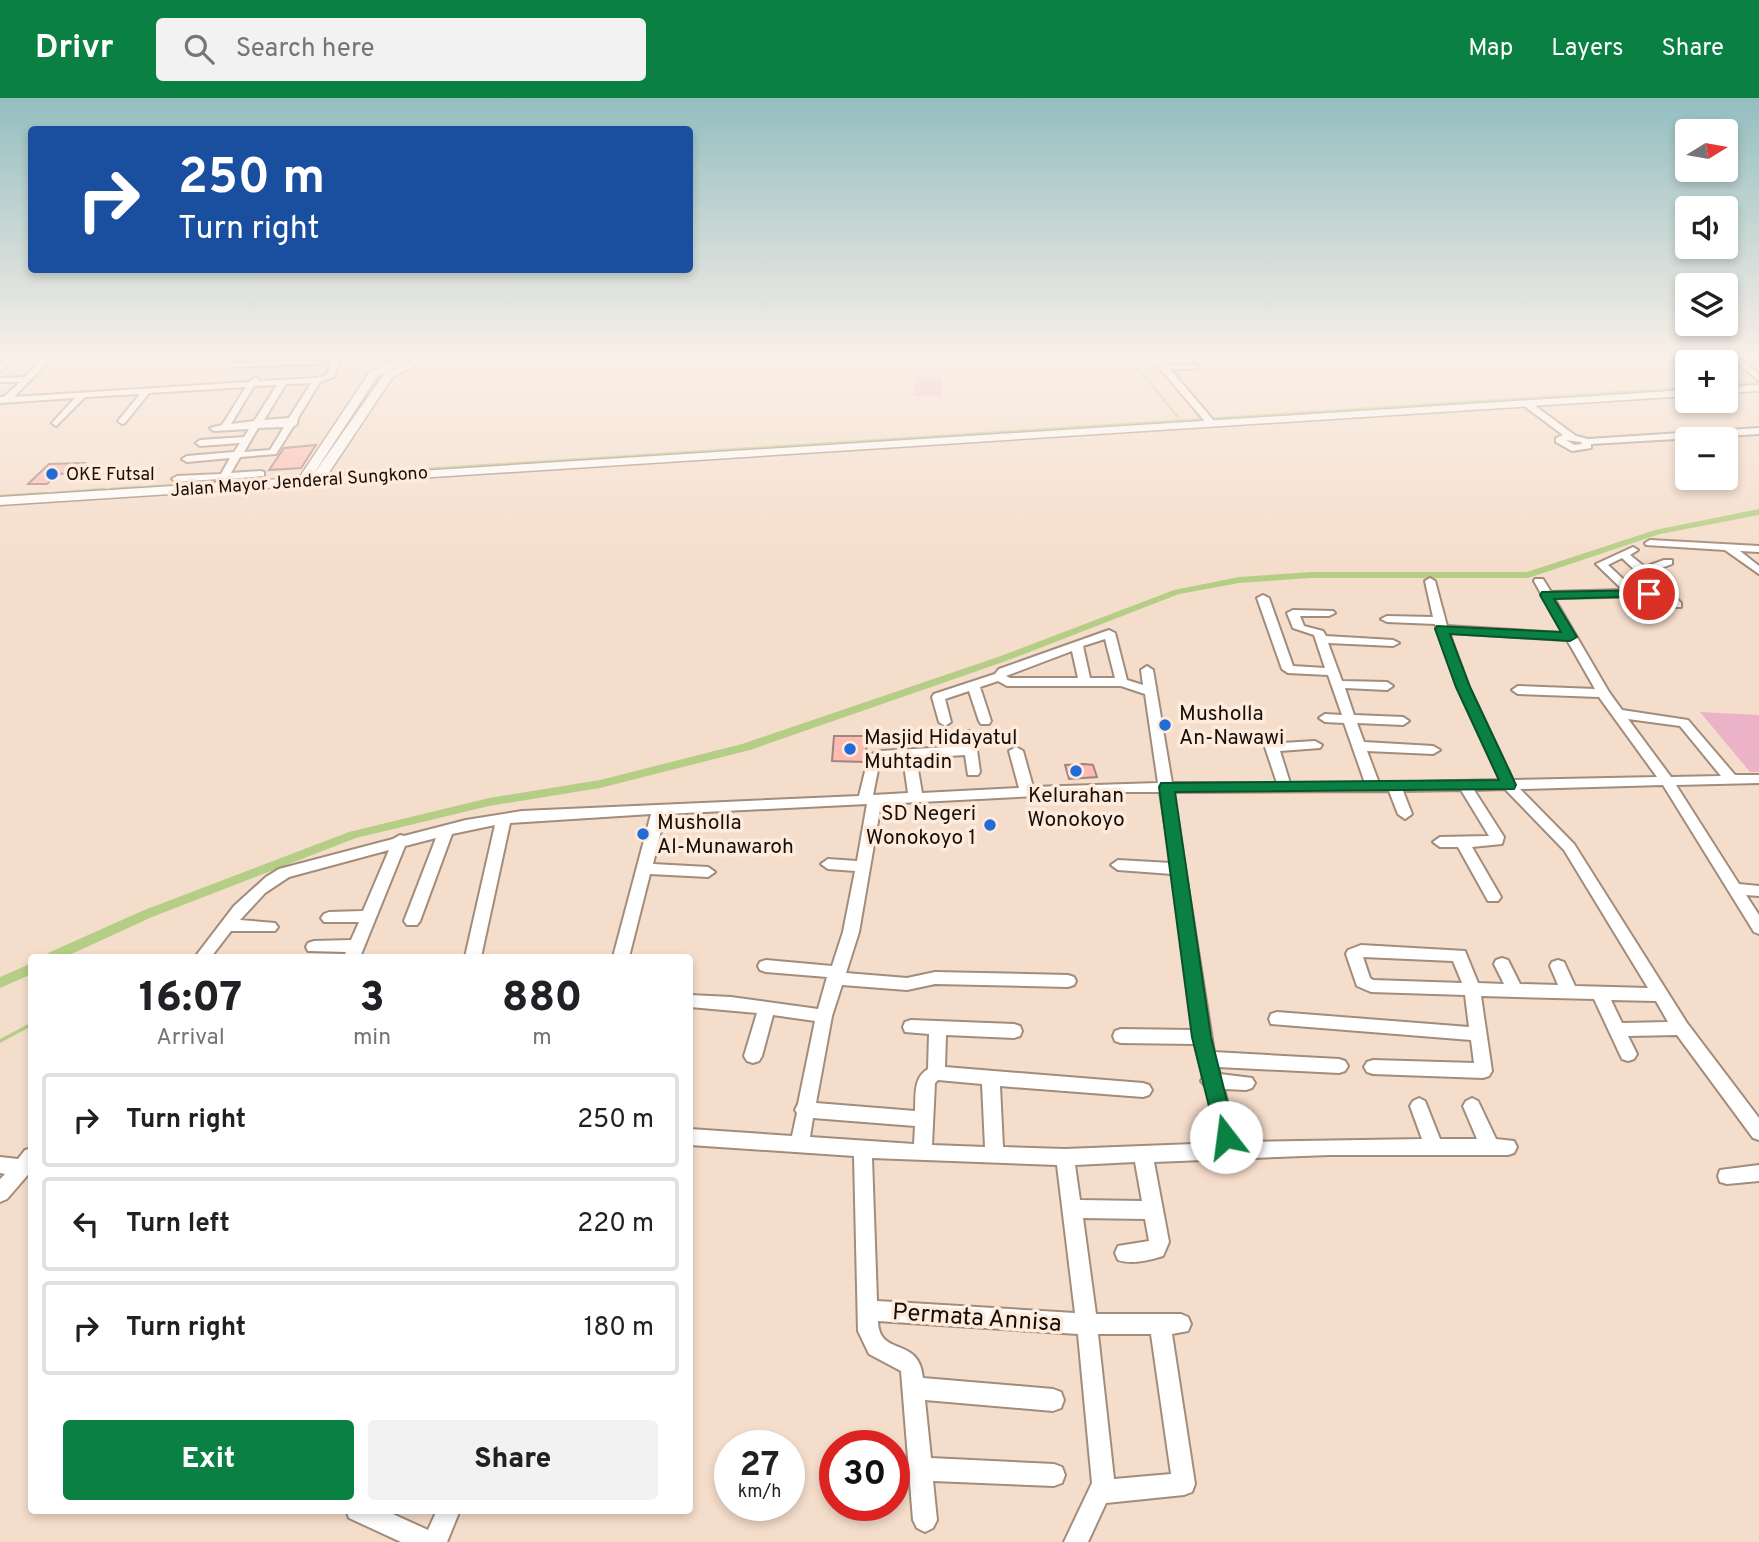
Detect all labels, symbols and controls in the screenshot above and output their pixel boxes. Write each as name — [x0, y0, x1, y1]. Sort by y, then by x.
search box — [156, 18, 646, 81]
text: Drivr — [35, 28, 114, 70]
icon: search — [180, 30, 218, 68]
text: Search here — [236, 33, 375, 66]
text: Map — [1468, 34, 1513, 64]
text: Layers — [1551, 34, 1623, 64]
text: Share — [1661, 34, 1724, 64]
north arrow — [1675, 119, 1738, 182]
map controls — [1675, 119, 1738, 490]
text: 250 m — [178, 149, 325, 211]
icon: right — [63, 154, 154, 245]
button: sound — [1675, 196, 1738, 259]
text: Turn right — [178, 210, 320, 250]
button: layers — [1675, 273, 1738, 336]
button: + — [1675, 350, 1738, 413]
button: − — [1675, 427, 1738, 490]
street label: Jalan Mayor Jenderal Sungkono — [170, 462, 429, 503]
place label: OKE Futsal — [66, 464, 155, 487]
marker: OKE Futsal — [44, 466, 60, 482]
pin — [1619, 564, 1679, 624]
icon: arrive — [1630, 575, 1668, 613]
place label: Musholla An-Nawawi — [1179, 701, 1284, 752]
marker: Musholla An-Nawawi — [1157, 717, 1173, 733]
place label: Masjid Hidayatul Muhtadin — [864, 725, 1018, 776]
marker: Masjid Hidayatul Muhtadin — [842, 741, 858, 757]
marker: Kelurahan Wonokoyo — [1068, 763, 1084, 779]
place label: Kelurahan Wonokoyo — [1027, 783, 1125, 834]
place label: SD Negeri Wonokoyo 1 — [866, 801, 976, 852]
place label: Musholla Al-Munawaroh — [657, 810, 794, 861]
marker: SD Negeri Wonokoyo 1 — [982, 817, 998, 833]
marker: Musholla Al-Munawaroh — [635, 826, 651, 842]
text: 16:07 — [139, 973, 242, 1026]
text: 3 — [359, 973, 385, 1026]
text: 880 — [502, 973, 582, 1026]
text: Arrival — [156, 1024, 225, 1053]
text: min — [353, 1024, 391, 1053]
text: m — [532, 1024, 552, 1053]
position arrow — [1189, 1100, 1263, 1174]
icon: right — [67, 1101, 105, 1139]
text: Turn right — [126, 1104, 246, 1137]
text: 250 m — [577, 1104, 654, 1137]
icon: left — [67, 1205, 105, 1243]
text: Turn left — [126, 1208, 230, 1241]
text: 220 m — [577, 1208, 654, 1241]
street label: Permata Annisa — [891, 1298, 1063, 1340]
icon: right — [67, 1309, 105, 1347]
text: Turn right — [126, 1312, 246, 1345]
text: 180 m — [584, 1312, 654, 1345]
button: Exit — [63, 1420, 354, 1500]
button: Share — [368, 1420, 658, 1500]
speed limit sign: 30 — [819, 1430, 910, 1521]
text: 27 — [740, 1444, 779, 1488]
text: km/h — [738, 1481, 781, 1504]

